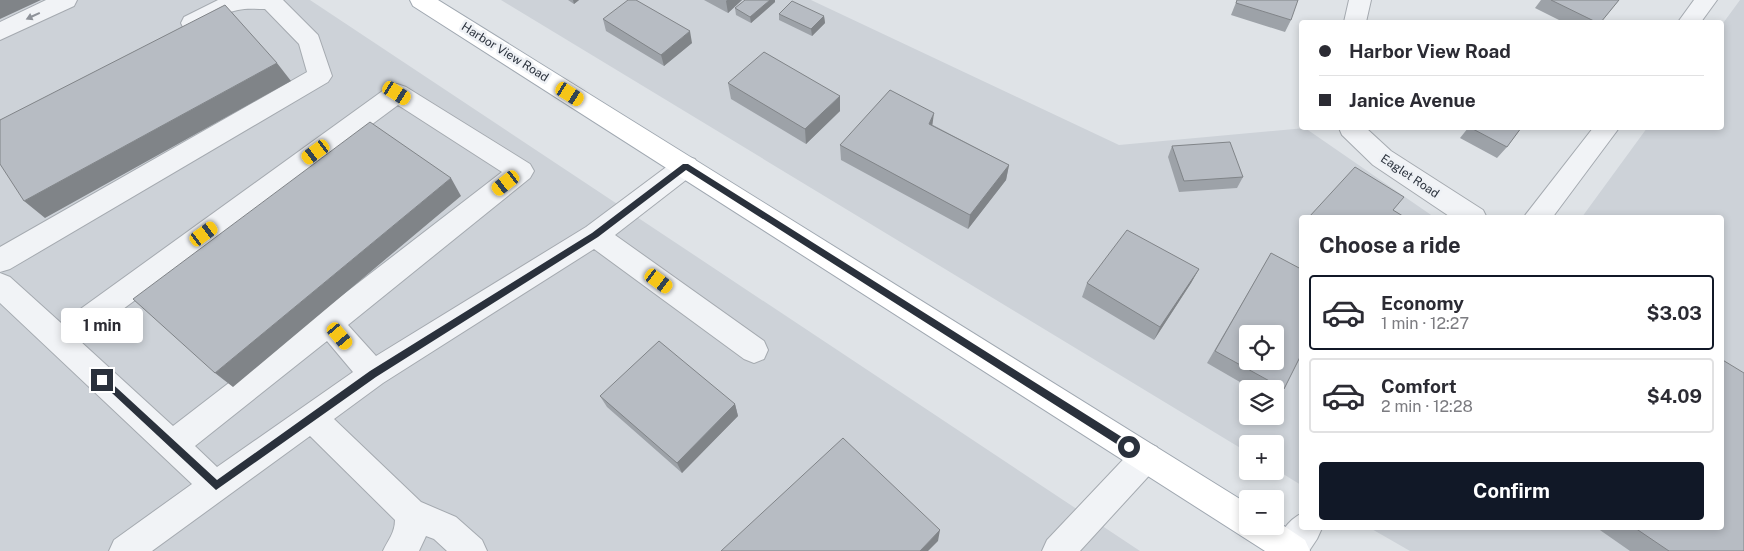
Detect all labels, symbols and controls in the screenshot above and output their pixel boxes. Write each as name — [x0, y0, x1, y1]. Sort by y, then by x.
one-way arrow — [26, 12, 40, 20]
street label: Harbor View Road — [459, 20, 551, 84]
text: Harbor View Road — [1349, 40, 1511, 62]
car — [380, 79, 413, 107]
car — [553, 80, 586, 108]
text: Janice Avenue — [1349, 89, 1476, 111]
car — [299, 137, 332, 167]
street label: Eaglet Road — [1378, 151, 1442, 201]
car — [489, 168, 522, 198]
car — [187, 219, 220, 249]
text: Choose a ride — [1319, 232, 1461, 258]
car — [642, 266, 675, 296]
icon: car — [1321, 290, 1366, 335]
text: Economy — [1381, 292, 1464, 314]
text: $3.03 — [1646, 302, 1702, 324]
callout: 1 min — [61, 308, 143, 342]
text: 1 min · 12:27 — [1381, 314, 1469, 333]
text: 1 min — [83, 316, 121, 335]
car — [324, 320, 355, 352]
map controls — [1239, 325, 1284, 535]
button: locate — [1239, 325, 1284, 370]
route end — [91, 369, 113, 391]
icon: car — [1321, 373, 1366, 418]
text: Comfort — [1381, 375, 1457, 397]
button: layers — [1239, 380, 1284, 425]
text: $4.09 — [1647, 385, 1702, 407]
text: 2 min · 12:28 — [1381, 397, 1473, 416]
button: + — [1239, 435, 1284, 480]
route start — [1118, 436, 1140, 458]
button: Confirm — [1319, 462, 1704, 520]
button: − — [1239, 490, 1284, 535]

